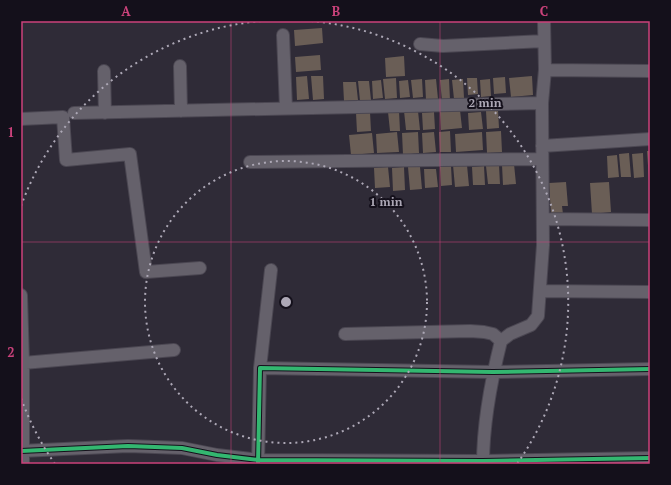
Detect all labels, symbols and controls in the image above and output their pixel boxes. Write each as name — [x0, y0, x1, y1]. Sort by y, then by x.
text: A — [121, 2, 131, 20]
text: B — [332, 2, 340, 20]
text: C — [540, 2, 548, 20]
text: 2 min — [469, 95, 502, 110]
text: 1 — [7, 123, 15, 141]
text: 1 min — [370, 194, 403, 209]
centre of rings — [279, 295, 293, 309]
text: 2 — [7, 343, 15, 361]

